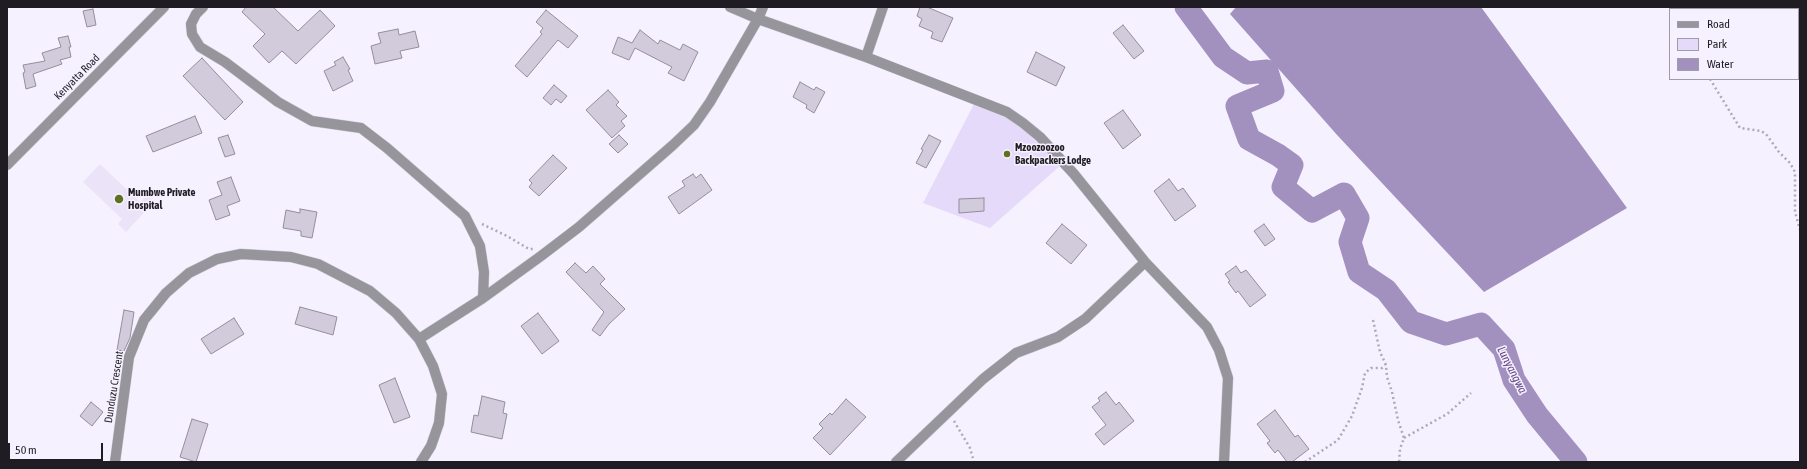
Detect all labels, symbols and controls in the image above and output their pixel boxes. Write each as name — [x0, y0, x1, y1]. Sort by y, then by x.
legend — [1669, 8, 1799, 80]
text: Road — [1707, 17, 1730, 31]
text: Park — [1707, 37, 1727, 51]
street label: Kenyatta Road — [51, 51, 103, 103]
text: Water — [1707, 57, 1733, 71]
place label: Mzoozoozoo Backpackers Lodge — [1015, 141, 1091, 167]
marker: Mzoozoozoo Backpackers Lodge — [1002, 149, 1012, 159]
place label: Mumbwe Private Hospital — [128, 186, 195, 212]
marker: Mumbwe Private Hospital — [113, 193, 125, 205]
water label: Lunyangwa — [1494, 344, 1530, 396]
street label: Dunduzu Crescent — [102, 350, 126, 424]
scale bar — [10, 435, 105, 461]
text: 50 m — [15, 443, 37, 457]

